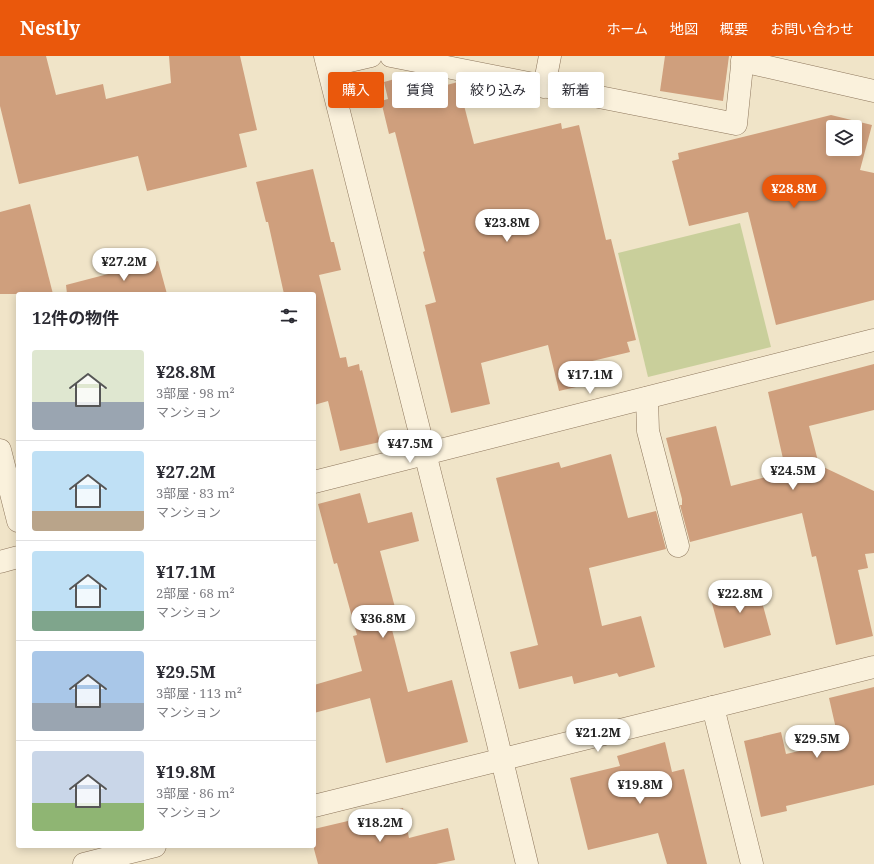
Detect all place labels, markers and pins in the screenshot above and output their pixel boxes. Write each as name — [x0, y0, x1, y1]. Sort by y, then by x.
pin: ¥28.8M — [761, 175, 827, 209]
pin: ¥23.8M — [474, 209, 540, 243]
pin: ¥27.2M — [91, 248, 157, 282]
pin: ¥17.1M — [557, 361, 623, 395]
pin: ¥47.5M — [377, 430, 443, 464]
pin: ¥24.5M — [760, 457, 826, 491]
pin: ¥22.8M — [707, 580, 773, 614]
pin: ¥36.8M — [350, 605, 416, 639]
pin: ¥21.2M — [565, 719, 631, 753]
pin: ¥29.5M — [784, 725, 850, 759]
pin: ¥19.8M — [607, 771, 673, 805]
pin: ¥18.2M — [347, 809, 413, 843]

